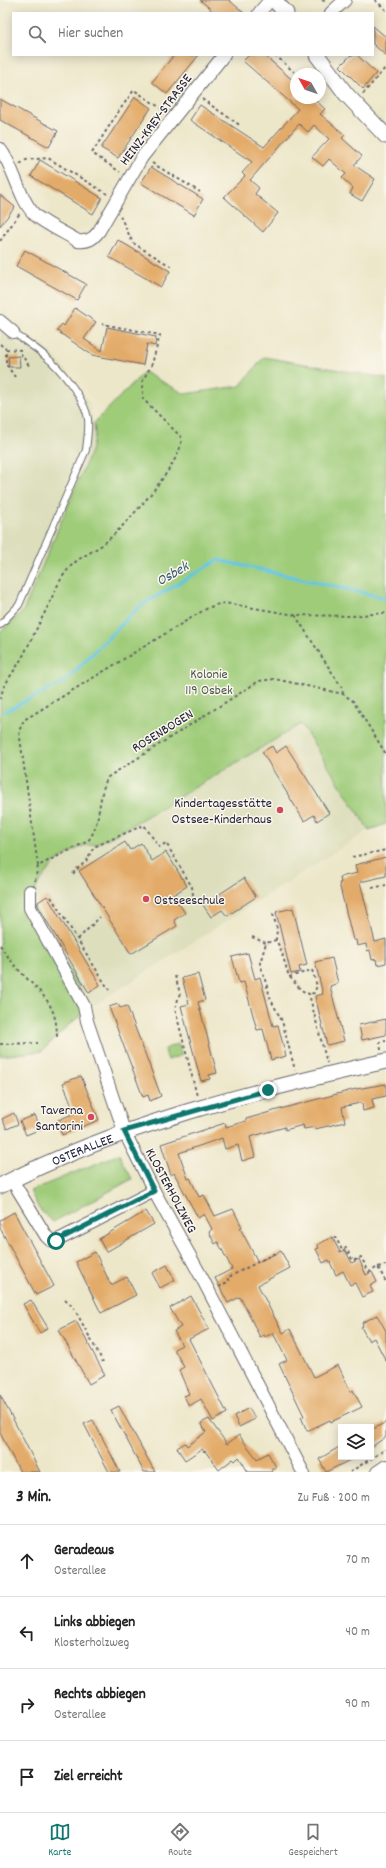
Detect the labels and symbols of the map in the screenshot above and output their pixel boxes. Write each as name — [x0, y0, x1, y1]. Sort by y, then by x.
north arrow — [290, 68, 326, 104]
street label: HEINZ-KREY-STRASSE — [115, 70, 198, 170]
water label: Osbek — [153, 556, 195, 593]
park label: Kolonie 119 Osbek — [185, 665, 233, 701]
street label: ROSENBOGEN — [128, 705, 198, 759]
place label: Kindertagesstätte Ostsee-Kinderhaus — [172, 794, 272, 830]
marker: Kindertagesstätte Ostsee-Kinderhaus — [275, 805, 285, 815]
place label: Ostseeschule — [154, 891, 225, 911]
marker: Ostseeschule — [141, 894, 151, 904]
route end — [259, 1081, 277, 1099]
place label: Taverna Santorini — [36, 1101, 83, 1137]
marker: Taverna Santorini — [86, 1112, 96, 1122]
street label: OSTERALLEE — [49, 1129, 117, 1172]
street label: KLOSTERHOLZWEG — [139, 1145, 201, 1237]
route start — [47, 1232, 65, 1250]

